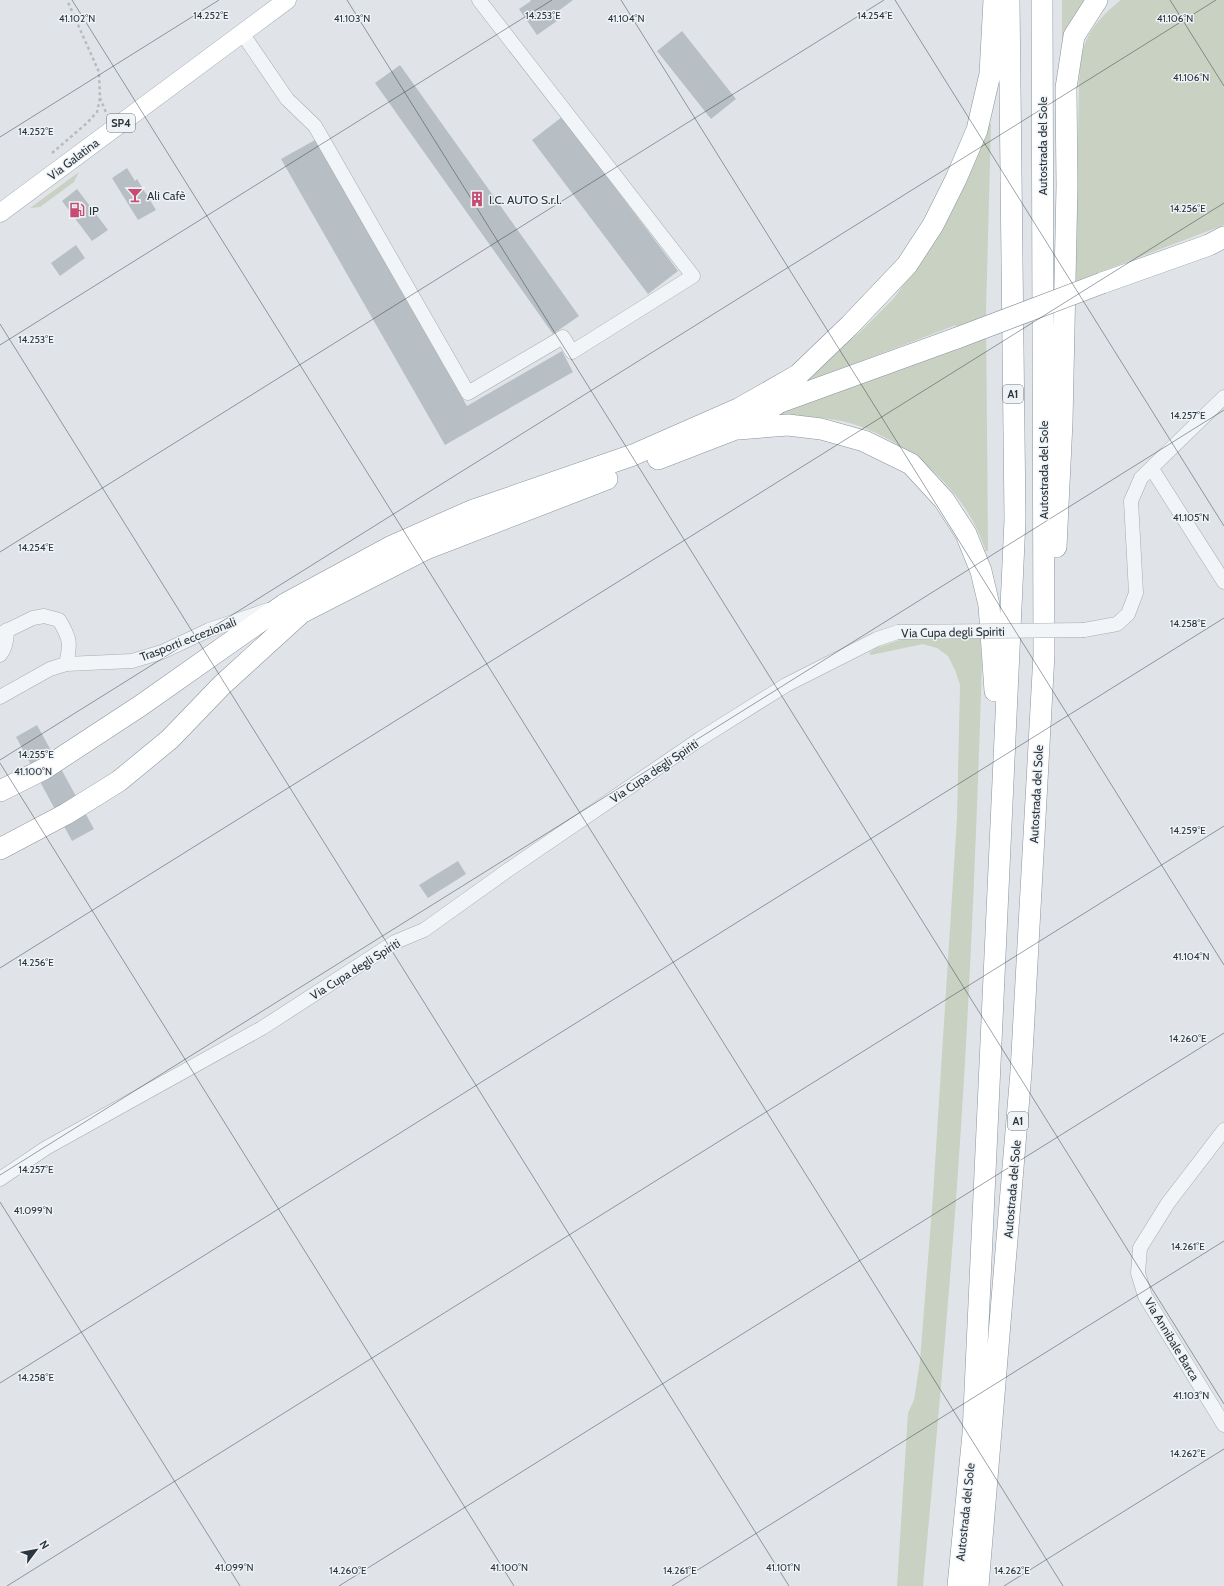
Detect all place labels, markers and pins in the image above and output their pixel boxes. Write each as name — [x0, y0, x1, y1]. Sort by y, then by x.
bar icon: Ali Cafè — [126, 186, 144, 204]
place label: Ali Cafè — [147, 188, 185, 203]
building icon: I.C. AUTO S.r.l. — [468, 190, 486, 208]
place label: I.C. AUTO S.r.l. — [489, 192, 562, 207]
fuel station icon: IP — [68, 201, 86, 219]
place label: IP — [89, 203, 99, 218]

